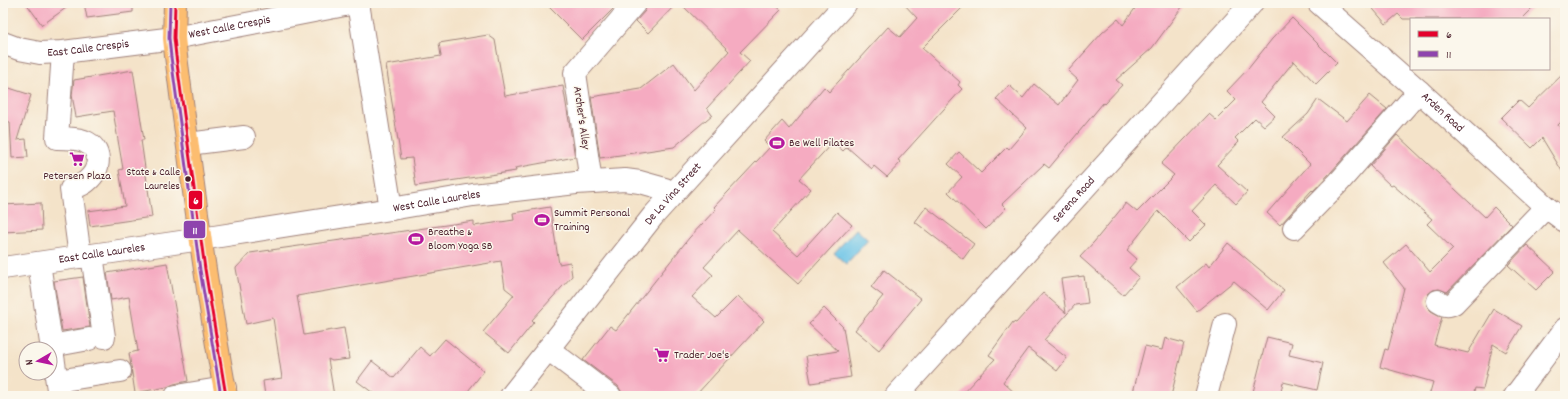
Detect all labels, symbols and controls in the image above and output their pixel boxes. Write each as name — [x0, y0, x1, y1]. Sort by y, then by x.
street label: West Calle Crespis — [187, 11, 272, 44]
legend — [1410, 18, 1550, 70]
text: 6 — [1446, 27, 1452, 44]
street label: East Calle Crespis — [47, 35, 130, 61]
text: 11 — [1446, 47, 1451, 64]
street label: Archer's Alley — [568, 85, 594, 152]
street label: Arden Road — [1417, 88, 1468, 136]
sports icon: Be Well Pilates — [768, 134, 786, 152]
place label: Be Well Pilates — [789, 135, 854, 152]
supermarket icon: Petersen Plaza — [68, 150, 86, 168]
street label: De La Vina Street — [640, 159, 706, 229]
place label: State & Calle Laureles — [126, 165, 180, 195]
place label: Petersen Plaza — [43, 168, 111, 185]
street label: Serena Road — [1049, 173, 1099, 226]
marker: State & Calle Laureles — [183, 174, 193, 184]
street label: West Calle Laureles — [392, 186, 481, 217]
line badge: 6 — [188, 190, 203, 210]
text: 6 — [193, 194, 199, 210]
place label: Summit Personal Training — [554, 205, 630, 236]
sports icon: Summit Personal Training — [533, 211, 551, 229]
line badge: 11 — [183, 220, 206, 239]
text: 11 — [193, 224, 197, 240]
place label: Breathe & Bloom Yoga SB — [428, 224, 493, 255]
sports icon: Breathe & Bloom Yoga SB — [407, 230, 425, 248]
street label: East Calle Laureles — [57, 239, 146, 268]
north arrow — [18, 341, 58, 381]
supermarket icon: Trader Joe's — [653, 346, 671, 364]
place label: Trader Joe's — [674, 347, 729, 364]
text: N — [22, 358, 38, 366]

